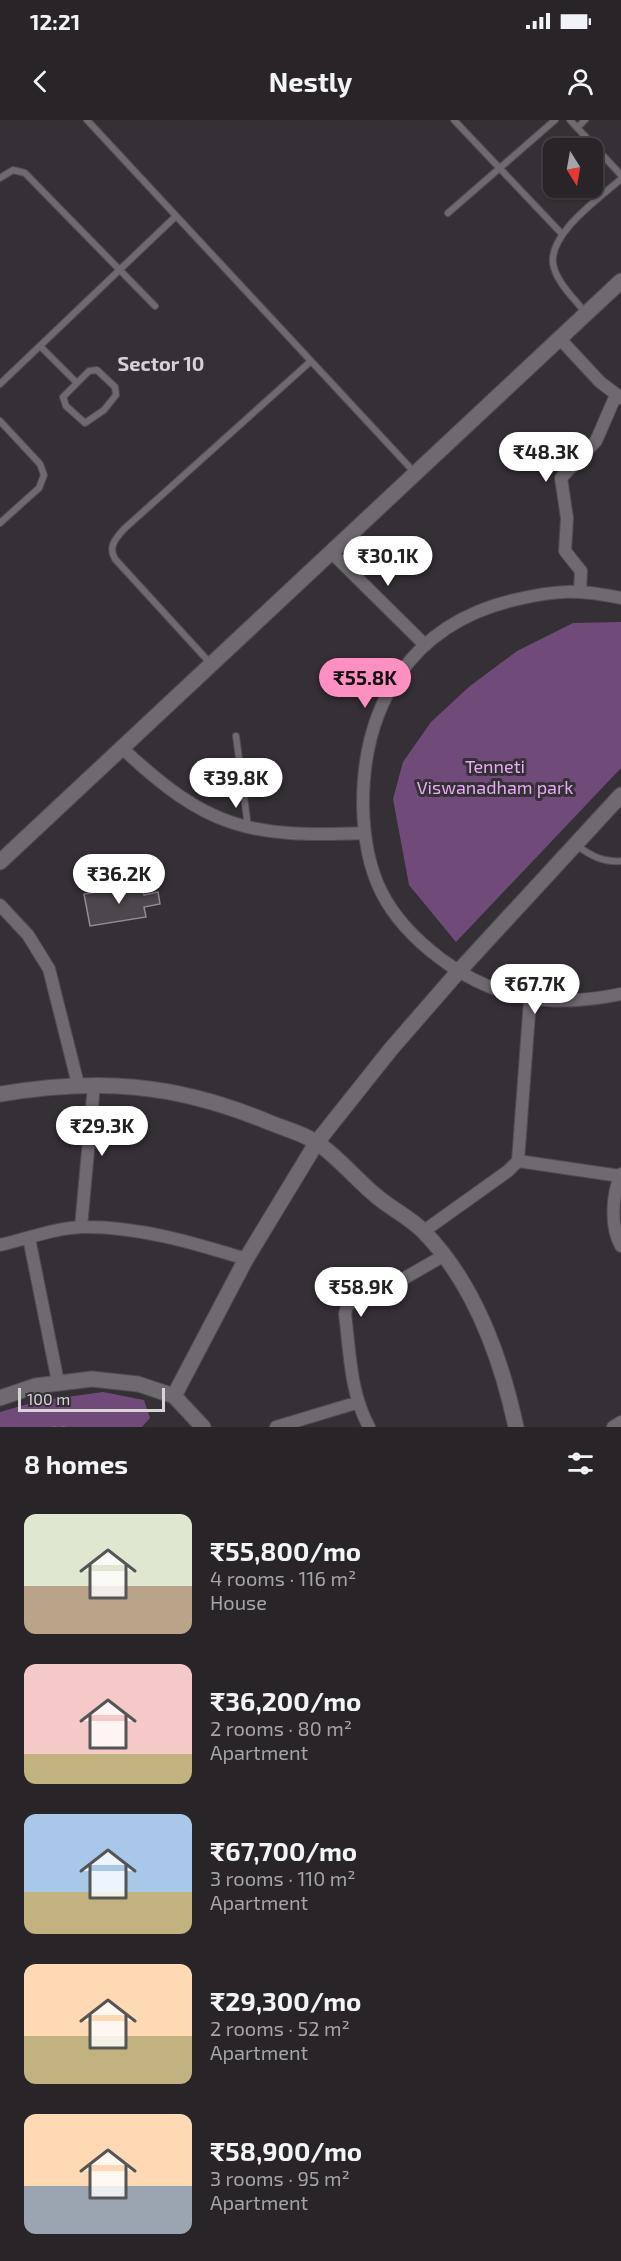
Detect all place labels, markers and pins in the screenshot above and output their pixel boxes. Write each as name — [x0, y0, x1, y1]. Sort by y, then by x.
pin: ₹48.3K — [497, 432, 595, 483]
pin: ₹30.1K — [339, 536, 437, 587]
pin: ₹55.8K — [316, 658, 414, 709]
pin: ₹39.8K — [187, 758, 285, 809]
pin: ₹36.2K — [70, 854, 168, 905]
pin: ₹67.7K — [486, 964, 584, 1015]
pin: ₹29.3K — [53, 1106, 151, 1157]
pin: ₹58.9K — [312, 1267, 410, 1318]

